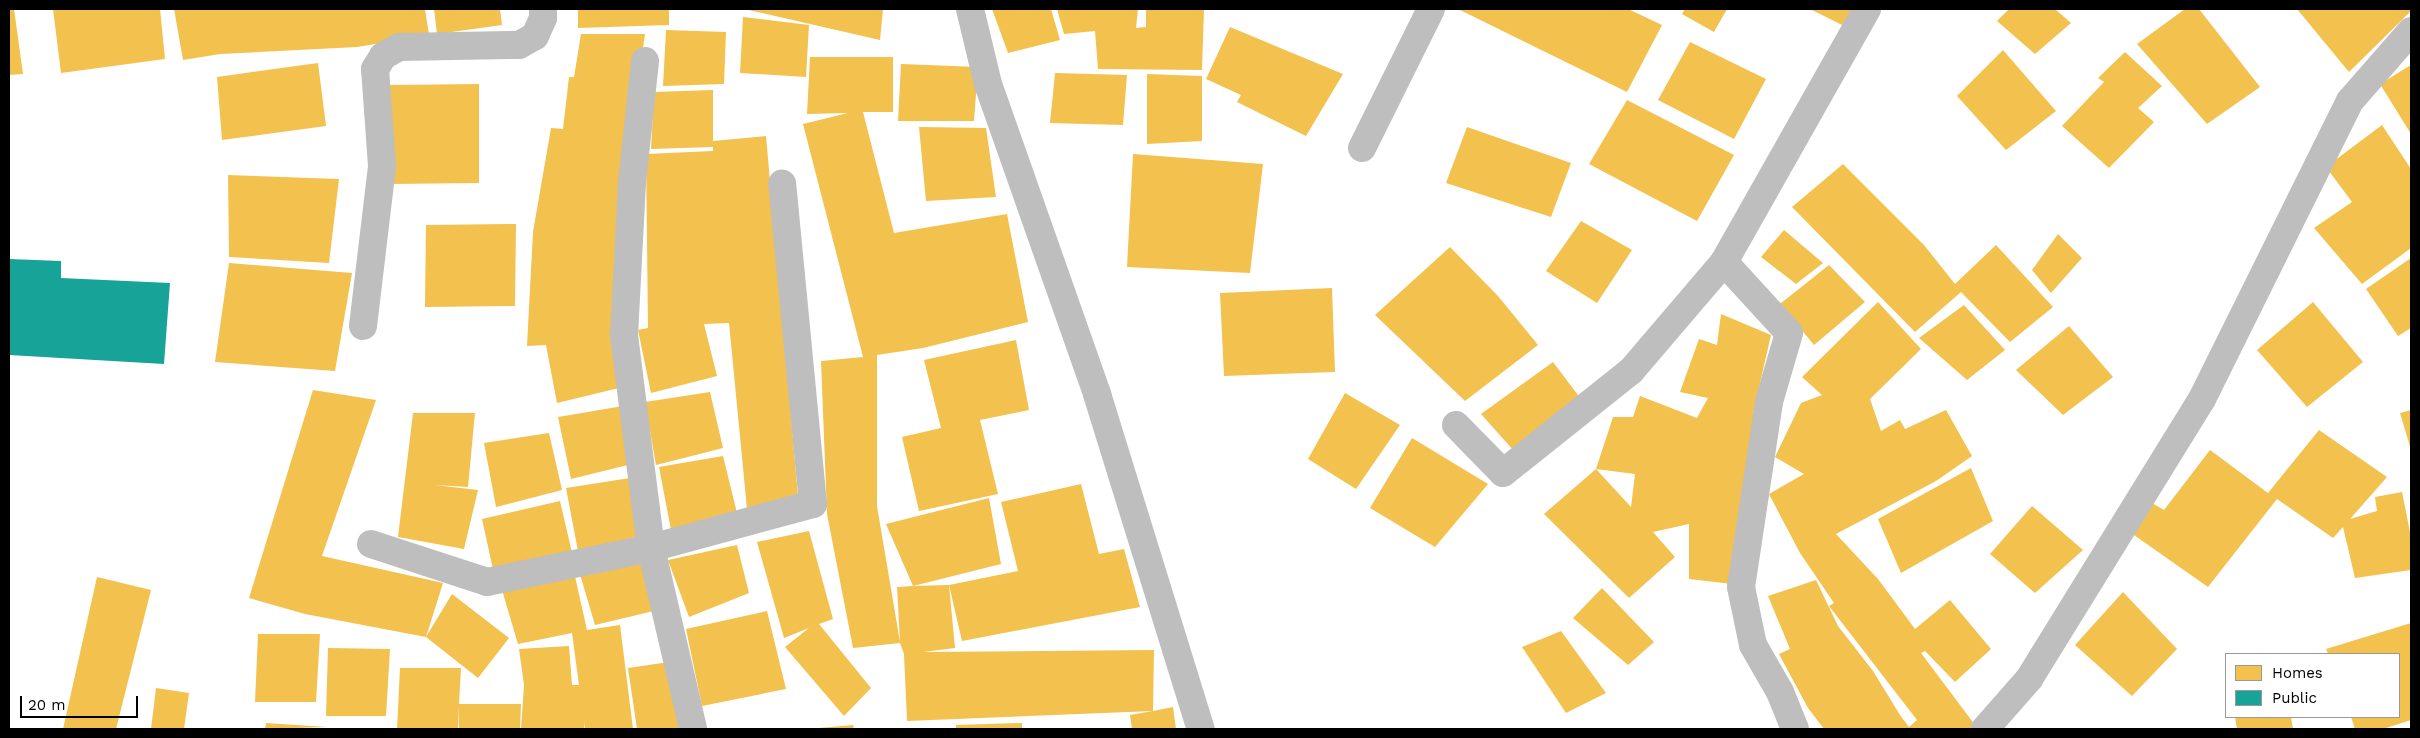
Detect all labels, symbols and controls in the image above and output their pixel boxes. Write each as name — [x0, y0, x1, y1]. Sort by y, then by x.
legend — [2225, 653, 2400, 718]
text: Homes — [2272, 664, 2323, 682]
scale bar — [22, 686, 140, 718]
text: Public — [2272, 689, 2317, 707]
text: 20 m — [28, 696, 66, 714]

